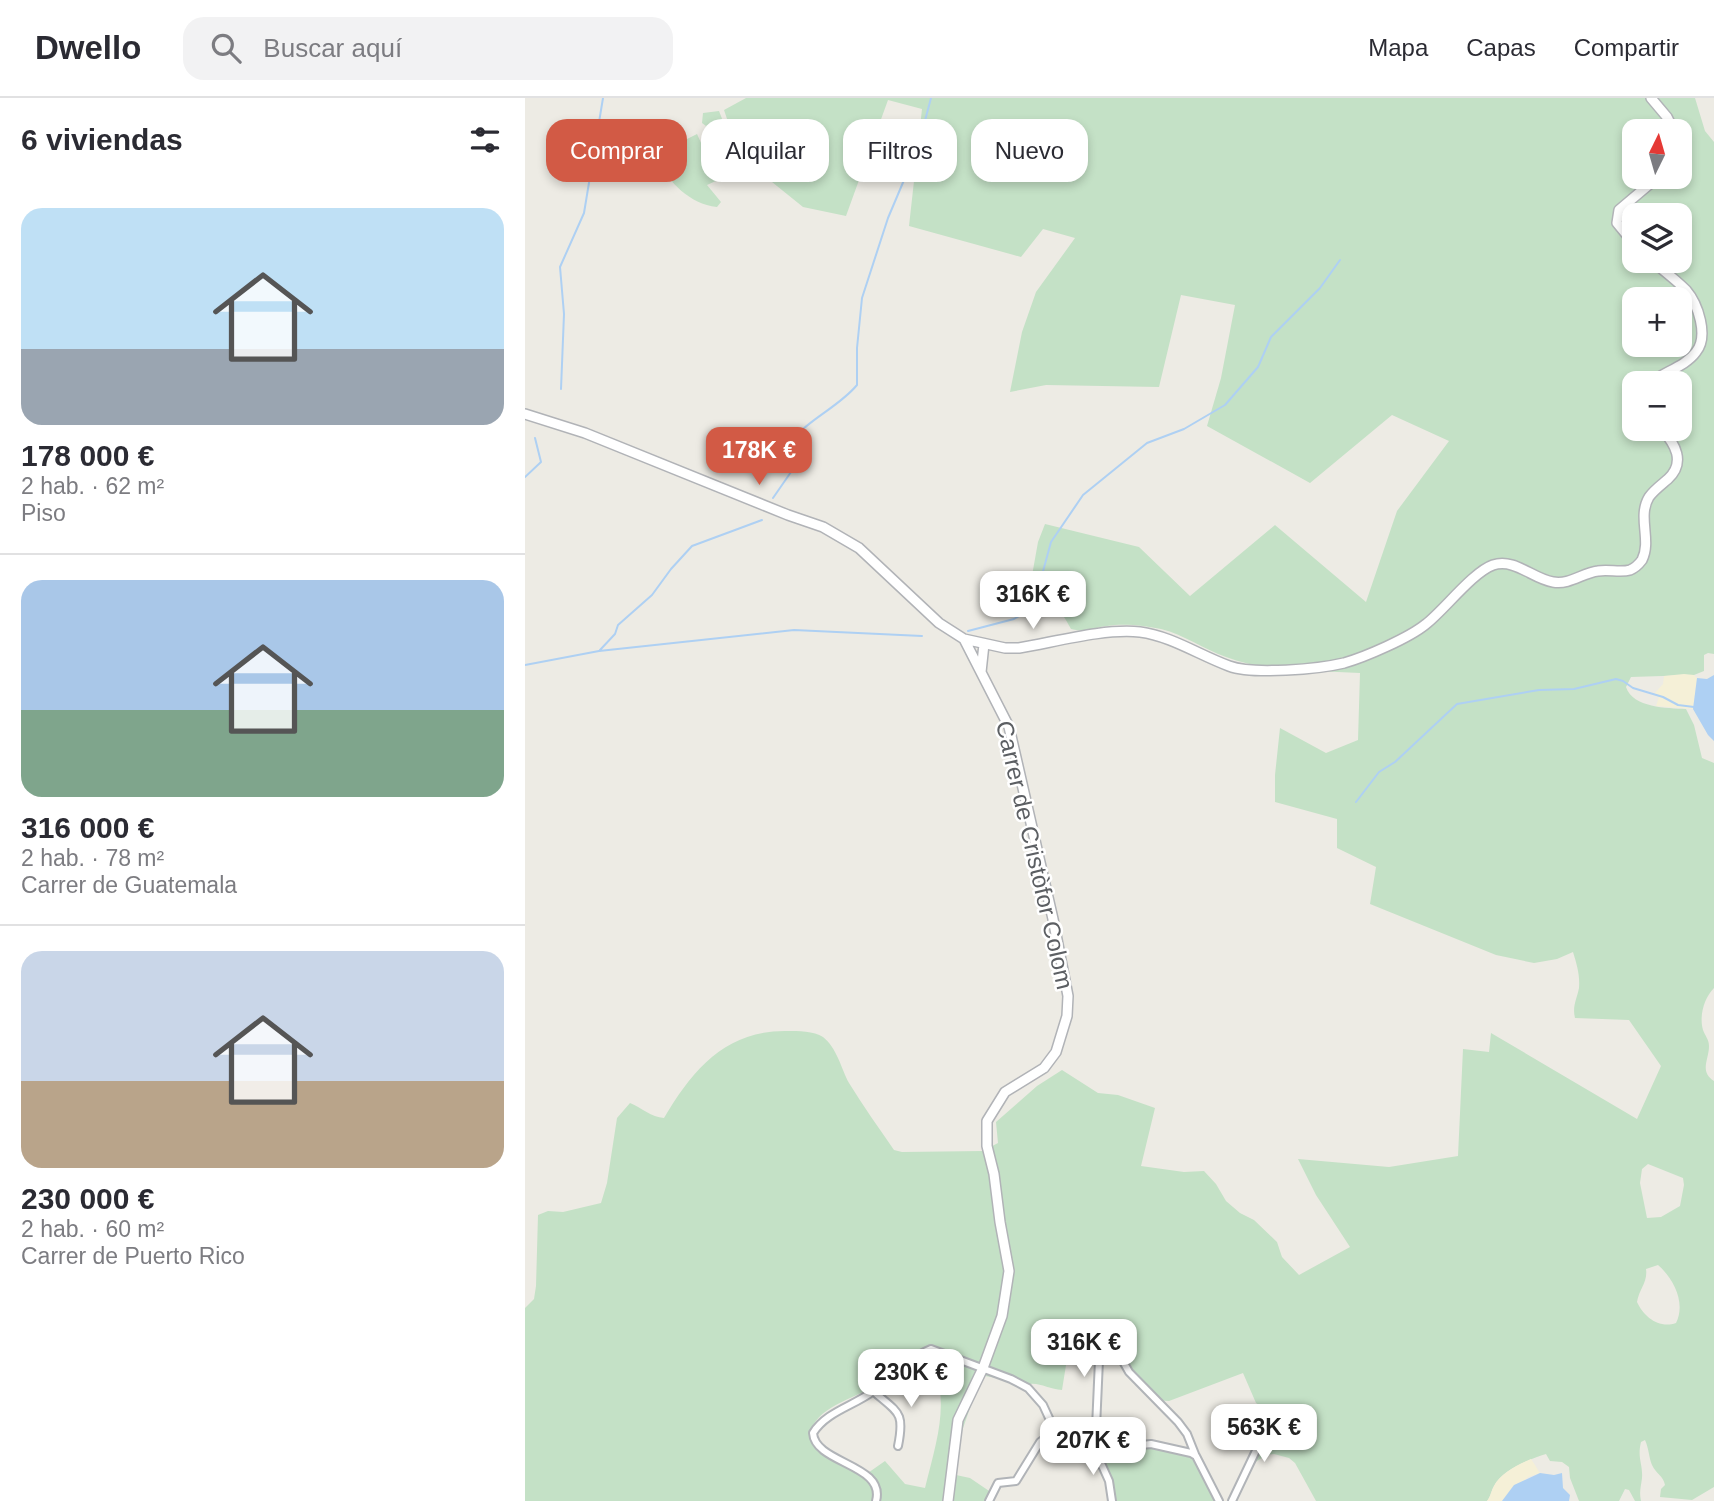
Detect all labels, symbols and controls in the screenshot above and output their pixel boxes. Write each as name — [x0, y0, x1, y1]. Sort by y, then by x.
search box — [183, 17, 673, 80]
text: Dwello — [35, 29, 141, 66]
icon: search — [207, 29, 245, 67]
text: Buscar aquí — [263, 33, 402, 63]
text: Mapa — [1368, 34, 1428, 61]
text: Capas — [1466, 34, 1536, 61]
text: Compartir — [1574, 34, 1679, 61]
chip: Comprar — [546, 119, 687, 182]
chip: Alquilar — [701, 119, 829, 182]
chip: Filtros — [843, 119, 957, 182]
chip: Nuevo — [971, 119, 1088, 182]
north arrow — [1622, 119, 1692, 189]
map controls — [1622, 119, 1692, 441]
icon: filters — [466, 121, 504, 159]
text: 6 viviendas — [21, 123, 183, 156]
button: layers — [1622, 203, 1692, 273]
icon: home — [200, 254, 326, 380]
button: + — [1622, 287, 1692, 357]
button: − — [1622, 371, 1692, 441]
pin: 178K € — [702, 428, 816, 487]
text: 178K € — [722, 437, 796, 463]
text: 178 000 € — [21, 439, 154, 472]
text: 2 hab. · 62 m² — [21, 473, 164, 499]
text: Piso — [21, 500, 66, 526]
pin: 316K € — [976, 572, 1090, 631]
text: 316K € — [996, 581, 1070, 607]
icon: home — [200, 626, 326, 752]
street label: Carrer de Cristòfor Colom — [991, 718, 1079, 992]
text: 316 000 € — [21, 811, 154, 844]
text: 2 hab. · 78 m² — [21, 845, 164, 871]
text: Carrer de Guatemala — [21, 872, 237, 898]
icon: home — [200, 997, 326, 1123]
text: 230 000 € — [21, 1182, 154, 1215]
text: 2 hab. · 60 m² — [21, 1216, 164, 1242]
text: Carrer de Puerto Rico — [21, 1243, 245, 1269]
pin: 316K € — [1027, 1320, 1141, 1379]
text: 316K € — [1047, 1329, 1121, 1355]
pin: 230K € — [854, 1350, 968, 1409]
text: 230K € — [874, 1359, 948, 1385]
pin: 563K € — [1207, 1404, 1321, 1464]
text: 563K € — [1227, 1414, 1301, 1440]
pin: 207K € — [1036, 1418, 1150, 1477]
text: 207K € — [1056, 1427, 1130, 1453]

